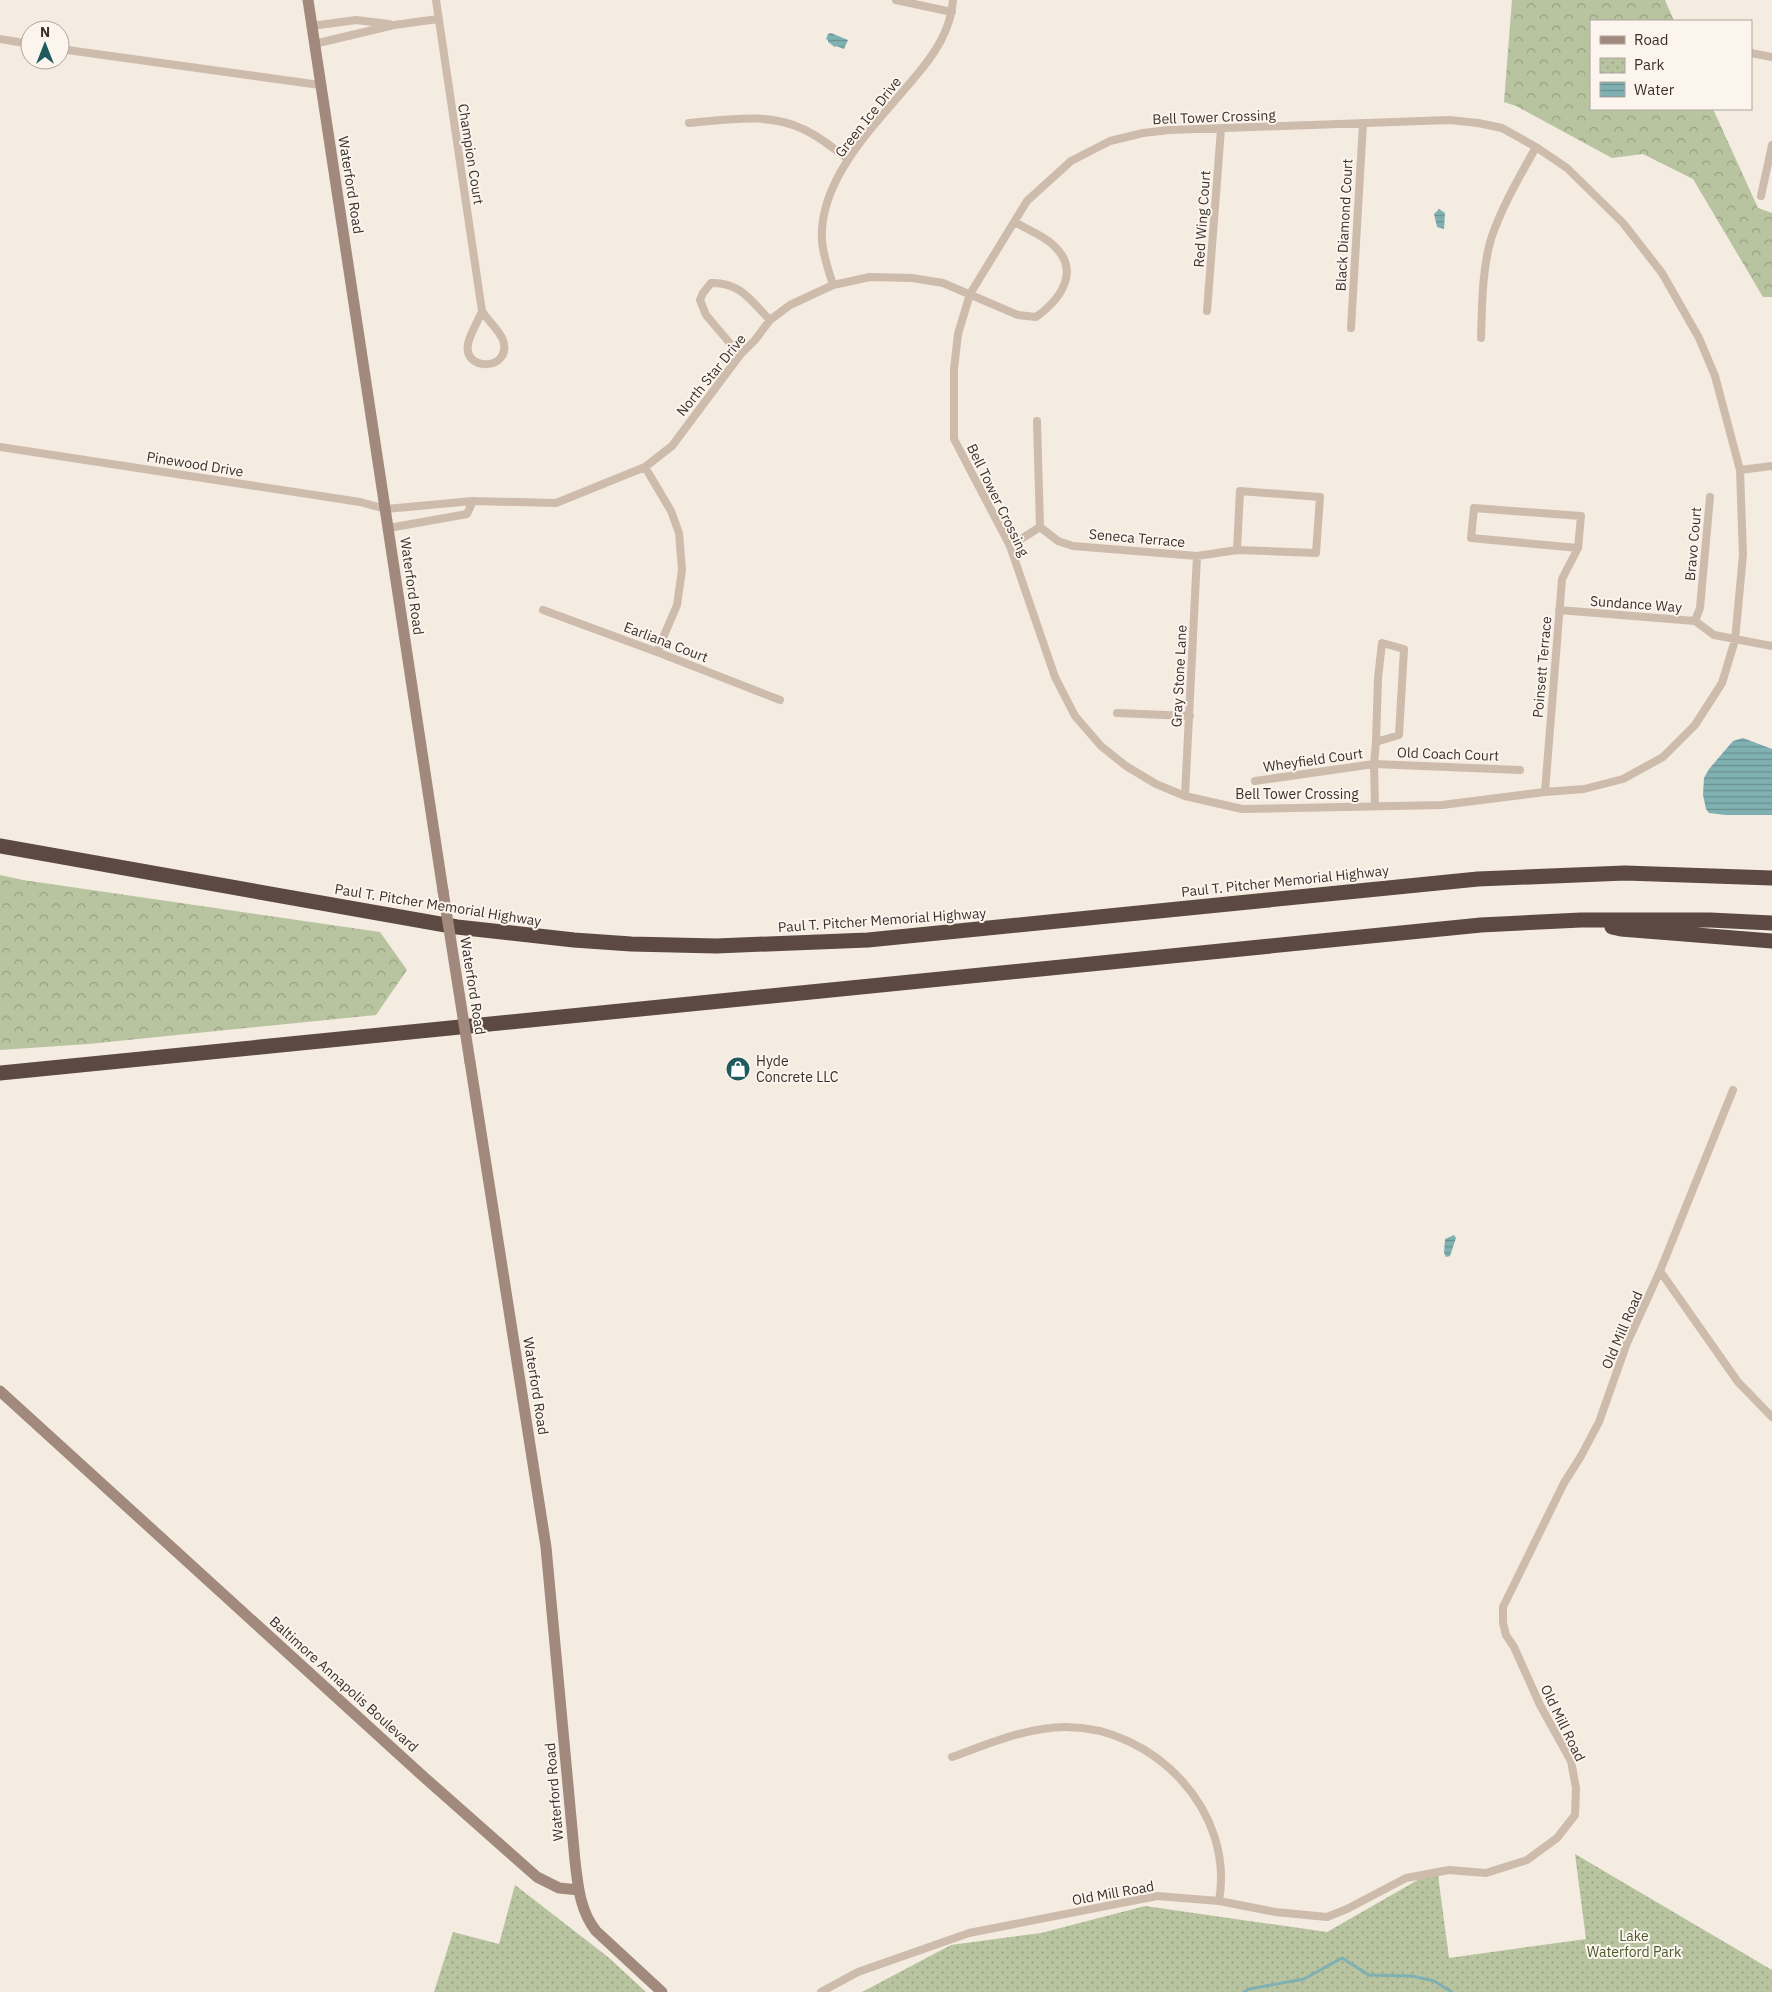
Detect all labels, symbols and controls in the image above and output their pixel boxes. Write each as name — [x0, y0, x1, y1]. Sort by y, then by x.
north arrow — [20, 20, 70, 70]
legend — [1590, 20, 1752, 110]
text: N — [40, 23, 50, 41]
text: Road — [1634, 30, 1669, 49]
text: Park — [1634, 55, 1664, 74]
street label: Green Ice Drive — [831, 73, 905, 161]
text: Water — [1634, 80, 1675, 99]
street label: Champion Court — [454, 102, 488, 206]
street label: Bell Tower Crossing — [1152, 106, 1277, 128]
street label: Waterford Road — [334, 135, 368, 235]
street label: Black Diamond Court — [1332, 158, 1356, 292]
street label: Red Wing Court — [1190, 170, 1214, 268]
street label: North Star Drive — [672, 330, 750, 420]
street label: Bell Tower Crossing — [963, 441, 1033, 560]
street label: Pinewood Drive — [145, 447, 245, 481]
street label: Bravo Court — [1681, 506, 1705, 582]
street label: Seneca Terrace — [1088, 525, 1186, 551]
street label: Waterford Road — [396, 536, 428, 636]
street label: Sundance Way — [1589, 592, 1683, 616]
street label: Poinsett Terrace — [1529, 615, 1555, 719]
street label: Earliana Court — [621, 618, 711, 666]
street label: Gray Stone Lane — [1167, 624, 1191, 728]
street label: Old Coach Court — [1397, 743, 1499, 765]
street label: Wheyfield Court — [1262, 744, 1364, 776]
street label: Bell Tower Crossing — [1235, 785, 1359, 803]
street label: Paul T. Pitcher Memorial Highway — [1180, 861, 1390, 901]
street label: Paul T. Pitcher Memorial Highway — [333, 880, 543, 930]
street label: Paul T. Pitcher Memorial Highway — [777, 904, 987, 936]
street label: Waterford Road — [456, 936, 490, 1036]
place label: Hyde Concrete LLC — [756, 1052, 839, 1086]
shop icon: Hyde Concrete LLC — [725, 1056, 751, 1082]
street label: Old Mill Road — [1597, 1288, 1647, 1372]
street label: Waterford Road — [519, 1336, 553, 1436]
street label: Baltimore Annapolis Boulevard — [266, 1612, 422, 1756]
street label: Old Mill Road — [1537, 1682, 1589, 1764]
street label: Waterford Road — [541, 1742, 567, 1842]
street label: Old Mill Road — [1071, 1877, 1155, 1909]
park label: Lake Waterford Park — [1587, 1927, 1682, 1961]

